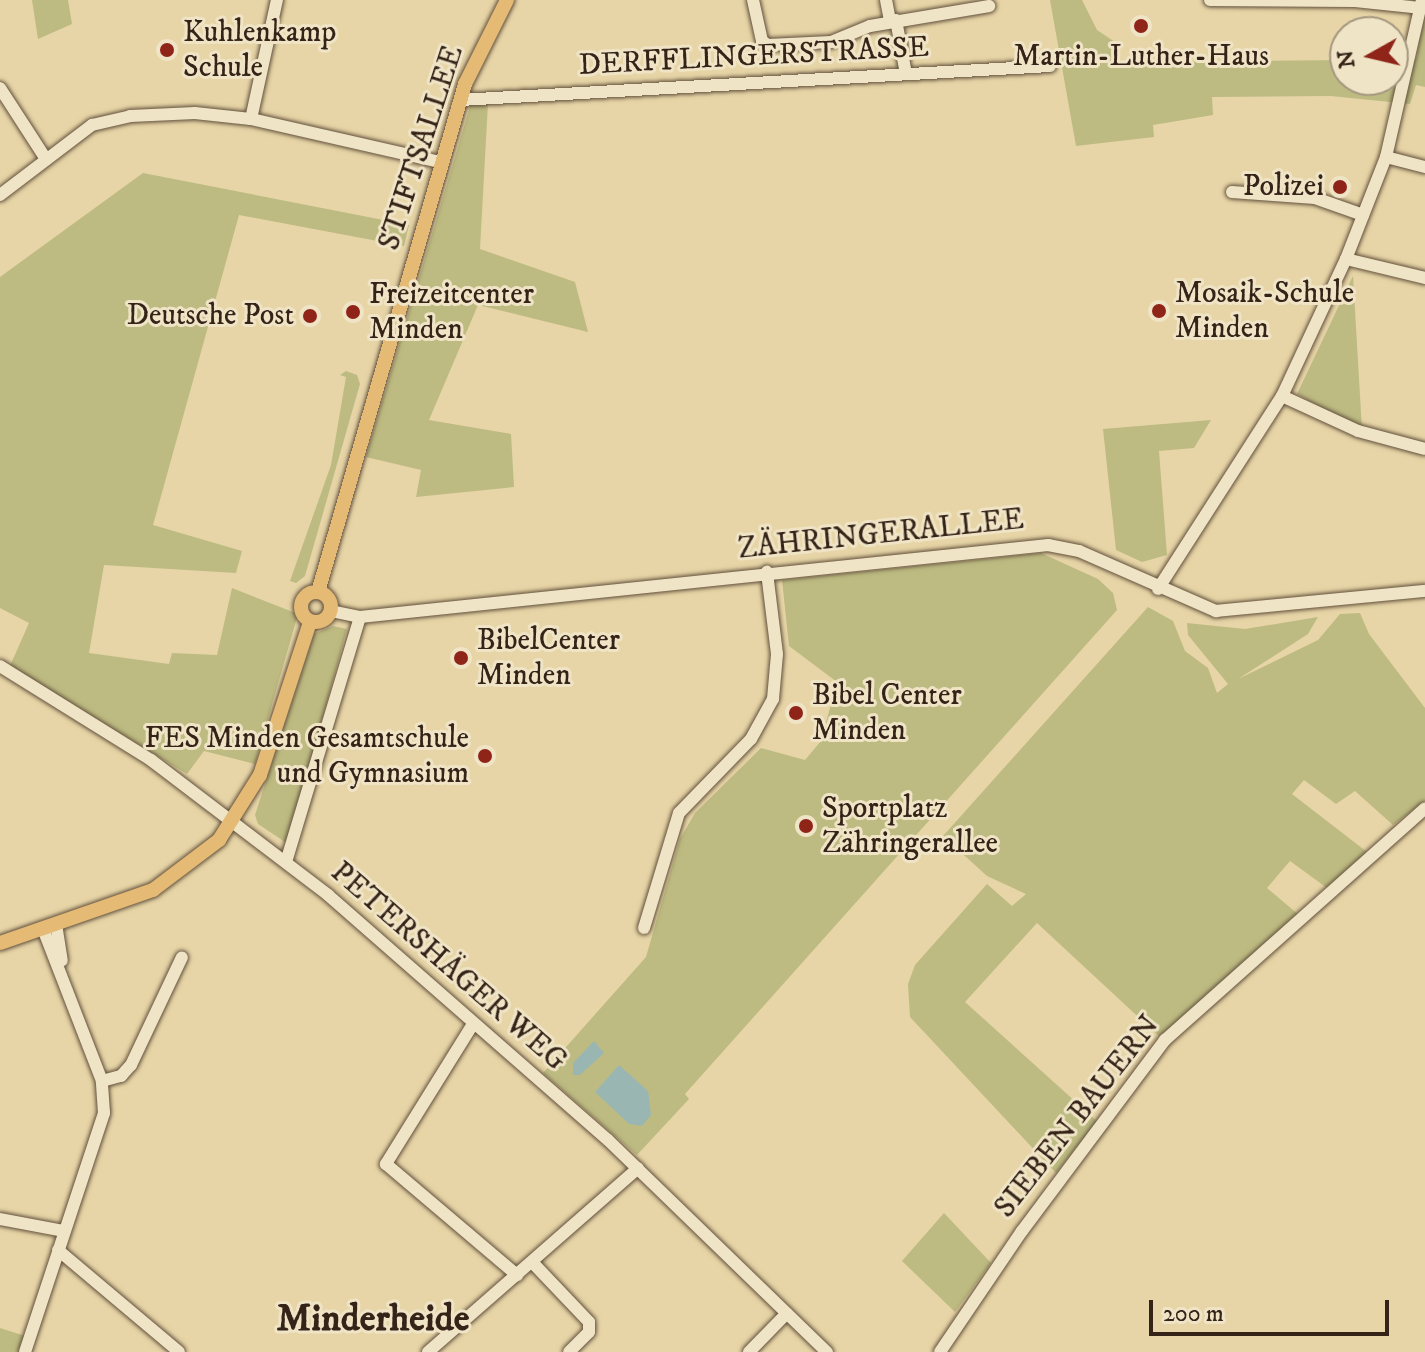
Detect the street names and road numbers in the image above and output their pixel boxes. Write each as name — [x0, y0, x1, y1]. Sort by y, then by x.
street label: DERFFLINGERSTRASSE — [578, 30, 930, 84]
street label: STIFTSALLEE — [372, 41, 472, 255]
street label: ZÄHRINGERALLEE — [736, 502, 1026, 568]
street label: PETERSHÄGER WEG — [323, 855, 573, 1079]
street label: SIEBEN BAUERN — [988, 1009, 1168, 1225]

